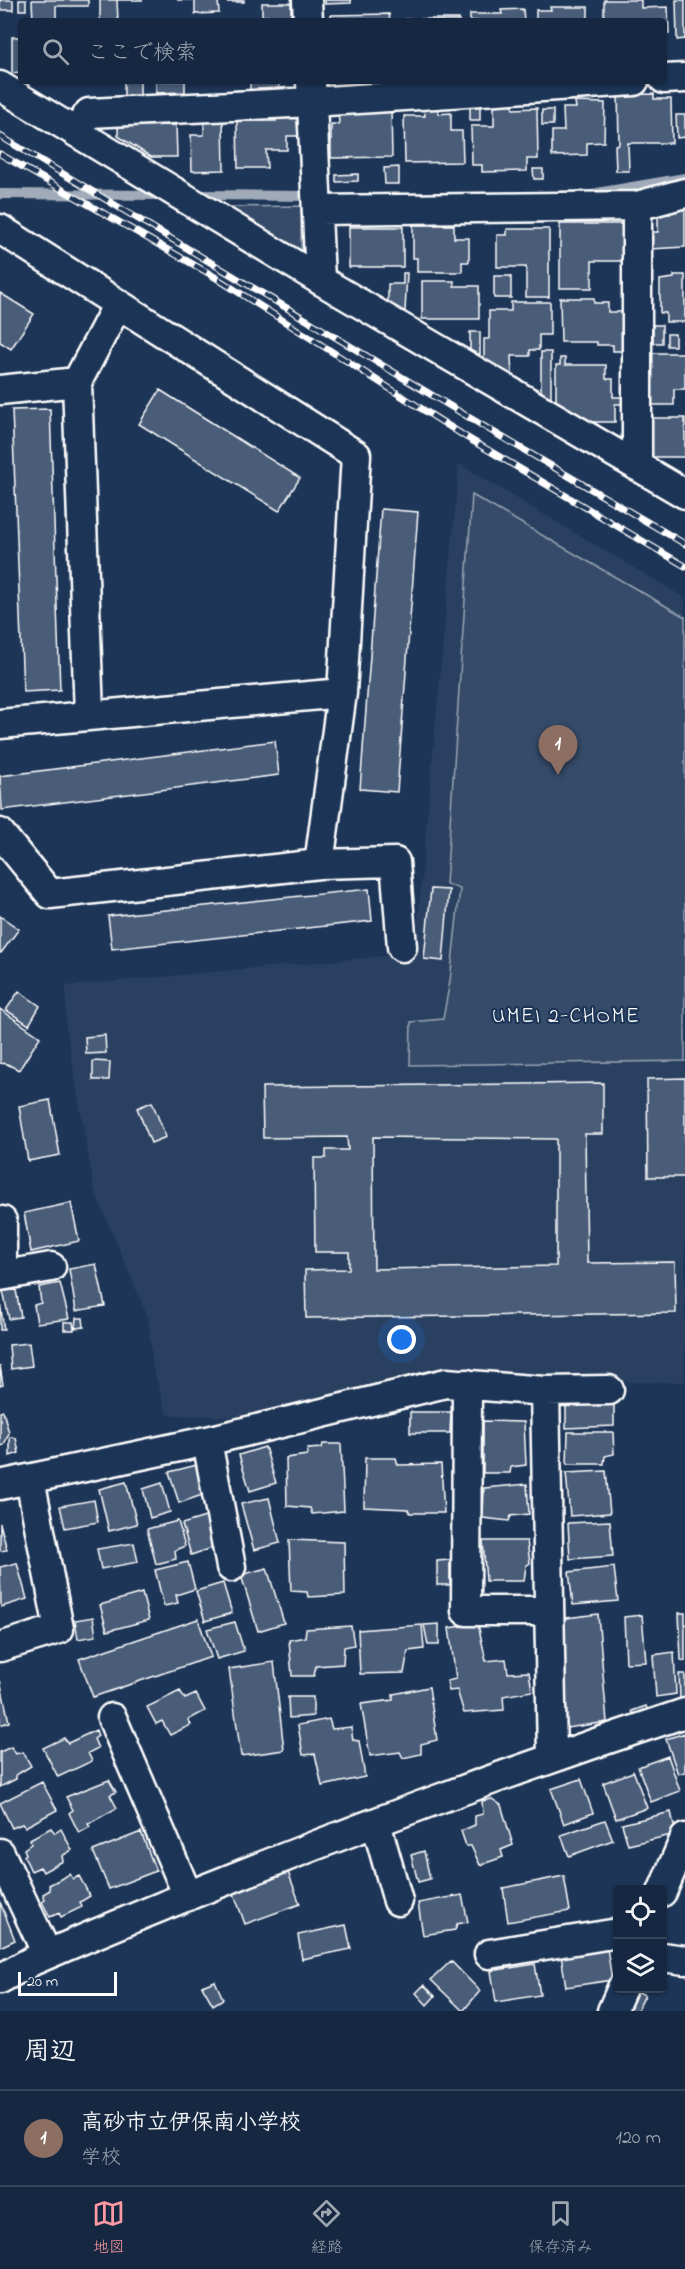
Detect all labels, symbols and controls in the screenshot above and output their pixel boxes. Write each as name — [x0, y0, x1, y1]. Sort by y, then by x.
search box — [18, 18, 667, 84]
icon: search — [39, 35, 72, 68]
text: ここで検索 — [87, 38, 197, 70]
pin: 1 — [538, 726, 578, 775]
district label: UMEI 2-CHOME — [492, 1002, 640, 1032]
your location — [387, 1325, 416, 1354]
map controls — [613, 1885, 667, 1993]
button: locate — [613, 1885, 667, 1939]
button: layers — [613, 1939, 667, 1993]
scale bar — [18, 1969, 117, 1996]
text: 20 m — [27, 1970, 58, 1994]
text: 周辺 — [24, 2034, 76, 2072]
text: 高砂市立伊保南小学校 — [81, 2108, 301, 2140]
text: 1 — [40, 2124, 47, 2153]
text: 120 m — [616, 2124, 661, 2153]
text: 学校 — [81, 2144, 121, 2173]
tab: 地図 — [92, 2197, 125, 2260]
tab: 経路 — [310, 2197, 343, 2260]
tab: 保存済み — [528, 2197, 592, 2260]

